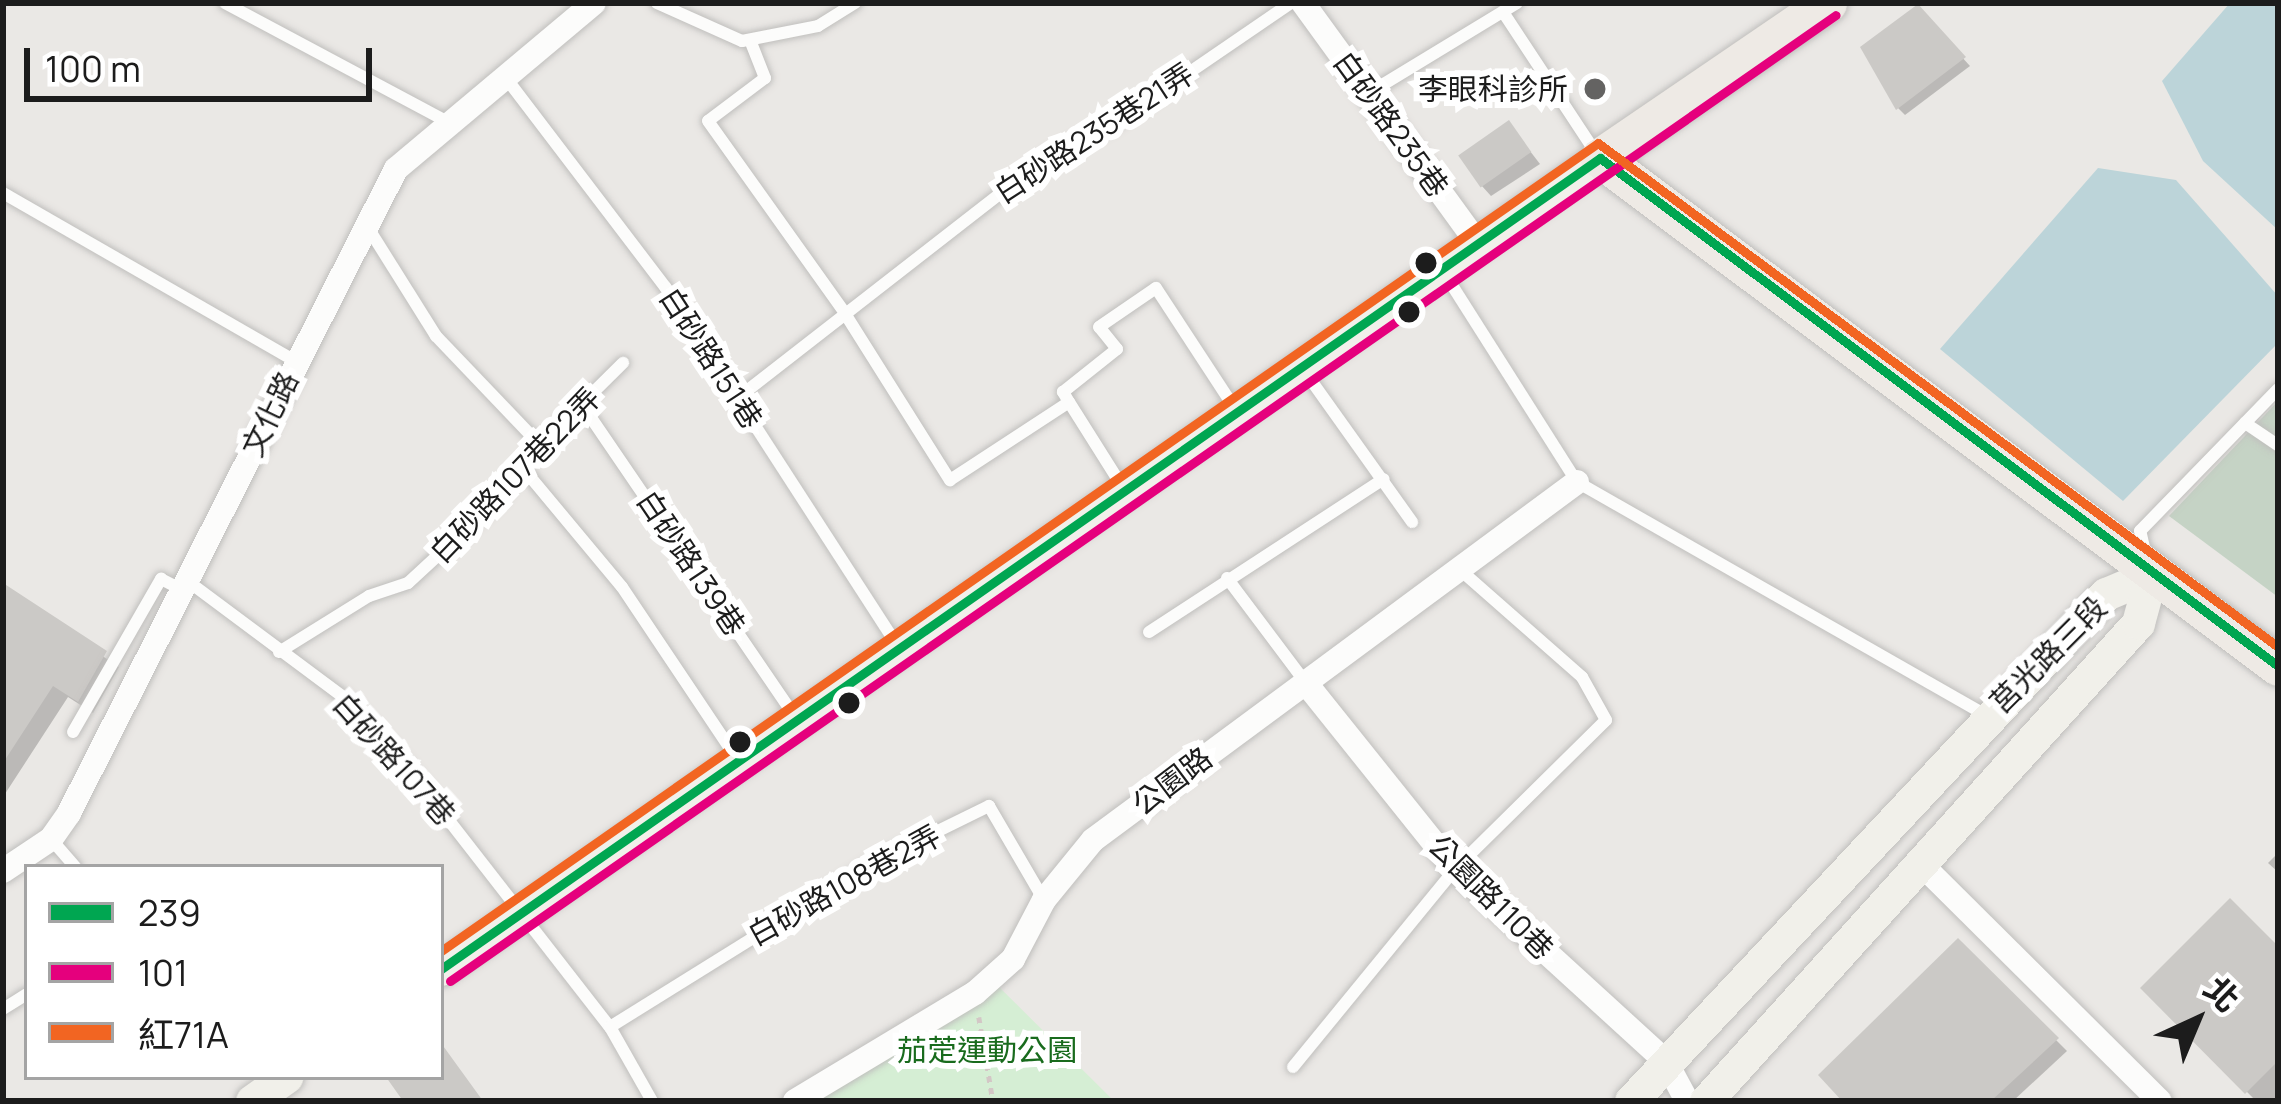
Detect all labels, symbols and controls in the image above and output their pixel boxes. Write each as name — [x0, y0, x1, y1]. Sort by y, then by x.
scale bar — [30, 24, 378, 98]
text: 100 m — [45, 44, 141, 93]
street label: 白砂路235巷 — [1326, 44, 1456, 204]
street label: 白砂路235巷21弄 — [988, 55, 1200, 211]
place label: 李眼科診所 — [1418, 71, 1568, 107]
marker: 李眼科診所 — [1579, 73, 1611, 105]
unlabelled marker — [1415, 252, 1437, 274]
street label: 白砂路151巷 — [652, 281, 770, 435]
unlabelled marker — [1398, 301, 1420, 323]
street label: 文化路 — [234, 366, 306, 462]
street label: 白砂路107巷22弄 — [422, 380, 608, 570]
street label: 白砂路139巷 — [629, 484, 753, 642]
street label: 莒光路三段 — [1982, 589, 2114, 721]
street label: 白砂路107巷 — [325, 686, 463, 832]
unlabelled marker — [838, 692, 860, 714]
unlabelled marker — [729, 731, 751, 753]
street label: 公園路 — [1125, 740, 1219, 822]
street label: 白砂路108巷2弄 — [741, 817, 947, 953]
street label: 公園路110巷 — [1421, 827, 1561, 967]
legend — [24, 864, 444, 1080]
text: 239 — [138, 888, 201, 937]
text: 101 — [138, 948, 188, 997]
north arrow — [2137, 960, 2257, 1080]
text: 北 — [2195, 966, 2250, 1021]
text: 紅71A — [138, 1010, 229, 1059]
park label: 茄萣運動公園 — [897, 1032, 1077, 1068]

